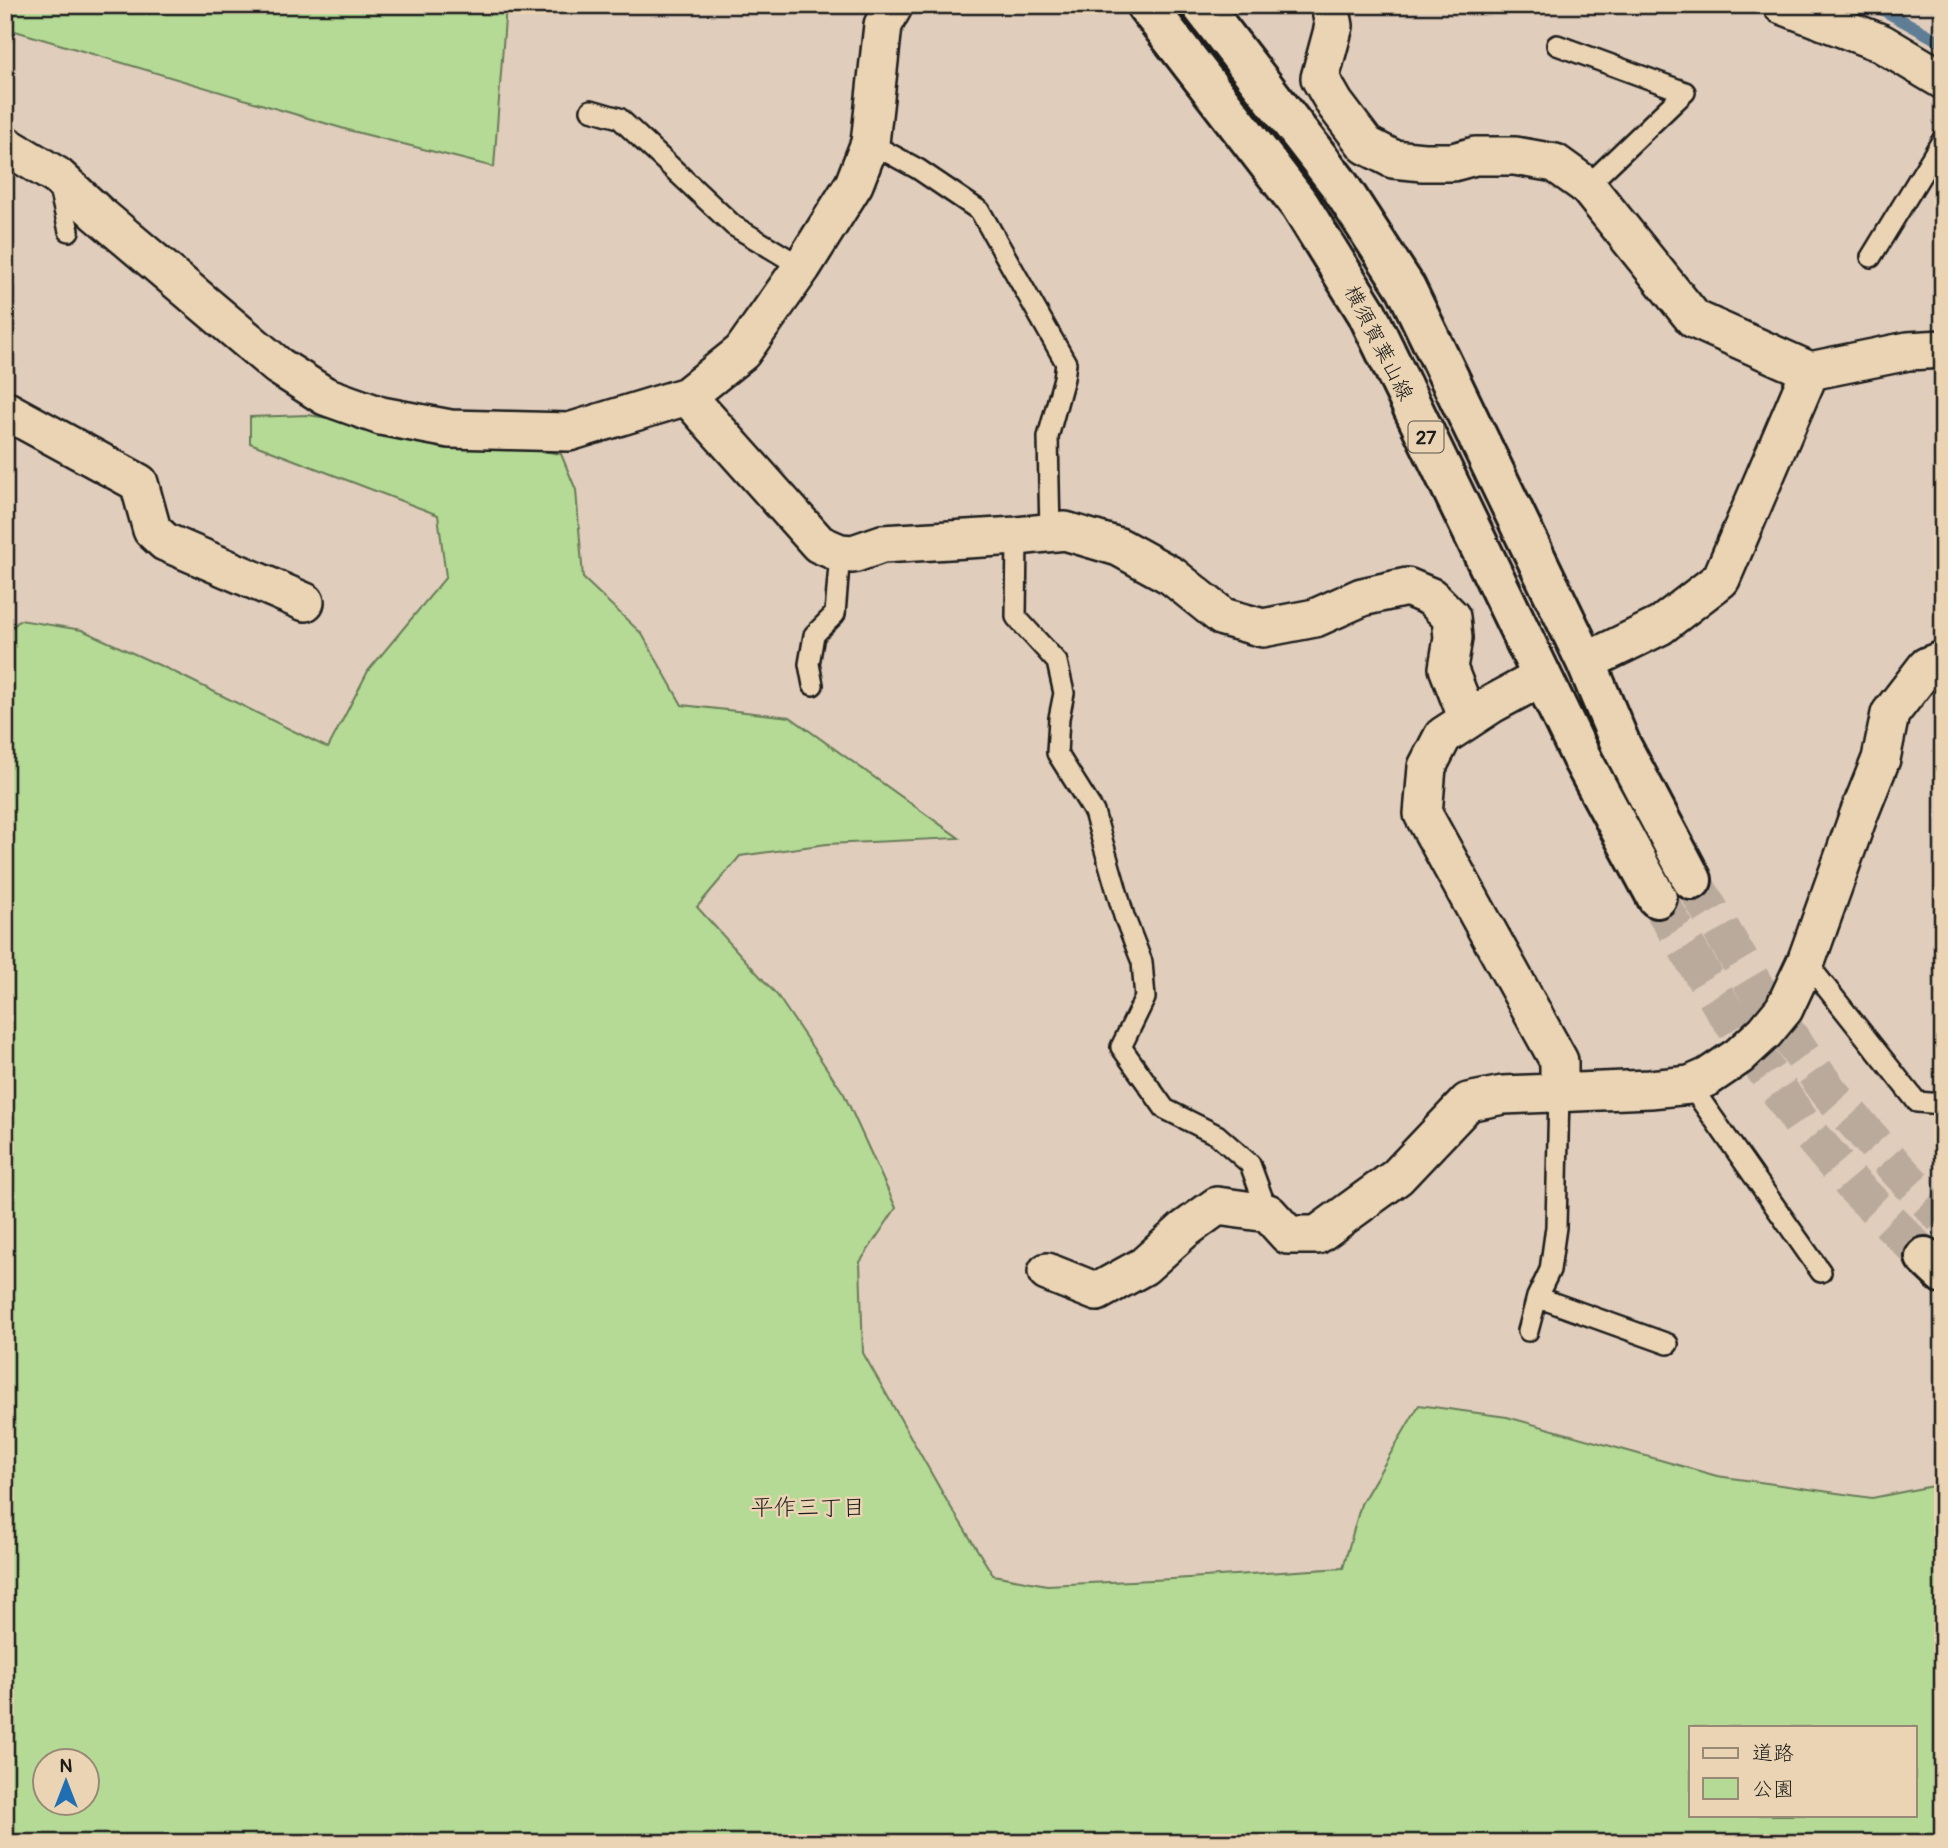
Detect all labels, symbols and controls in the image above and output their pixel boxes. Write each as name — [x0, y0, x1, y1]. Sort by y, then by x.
street label: 横須賀葉山線 — [1338, 281, 1419, 405]
road number: 27 — [1408, 422, 1444, 452]
district label: 平作三丁目 — [751, 1493, 866, 1522]
legend — [1689, 1726, 1916, 1816]
text: 道路 — [1752, 1740, 1794, 1767]
north arrow — [32, 1746, 102, 1816]
text: N — [60, 1754, 73, 1778]
text: 公園 — [1752, 1776, 1794, 1803]

